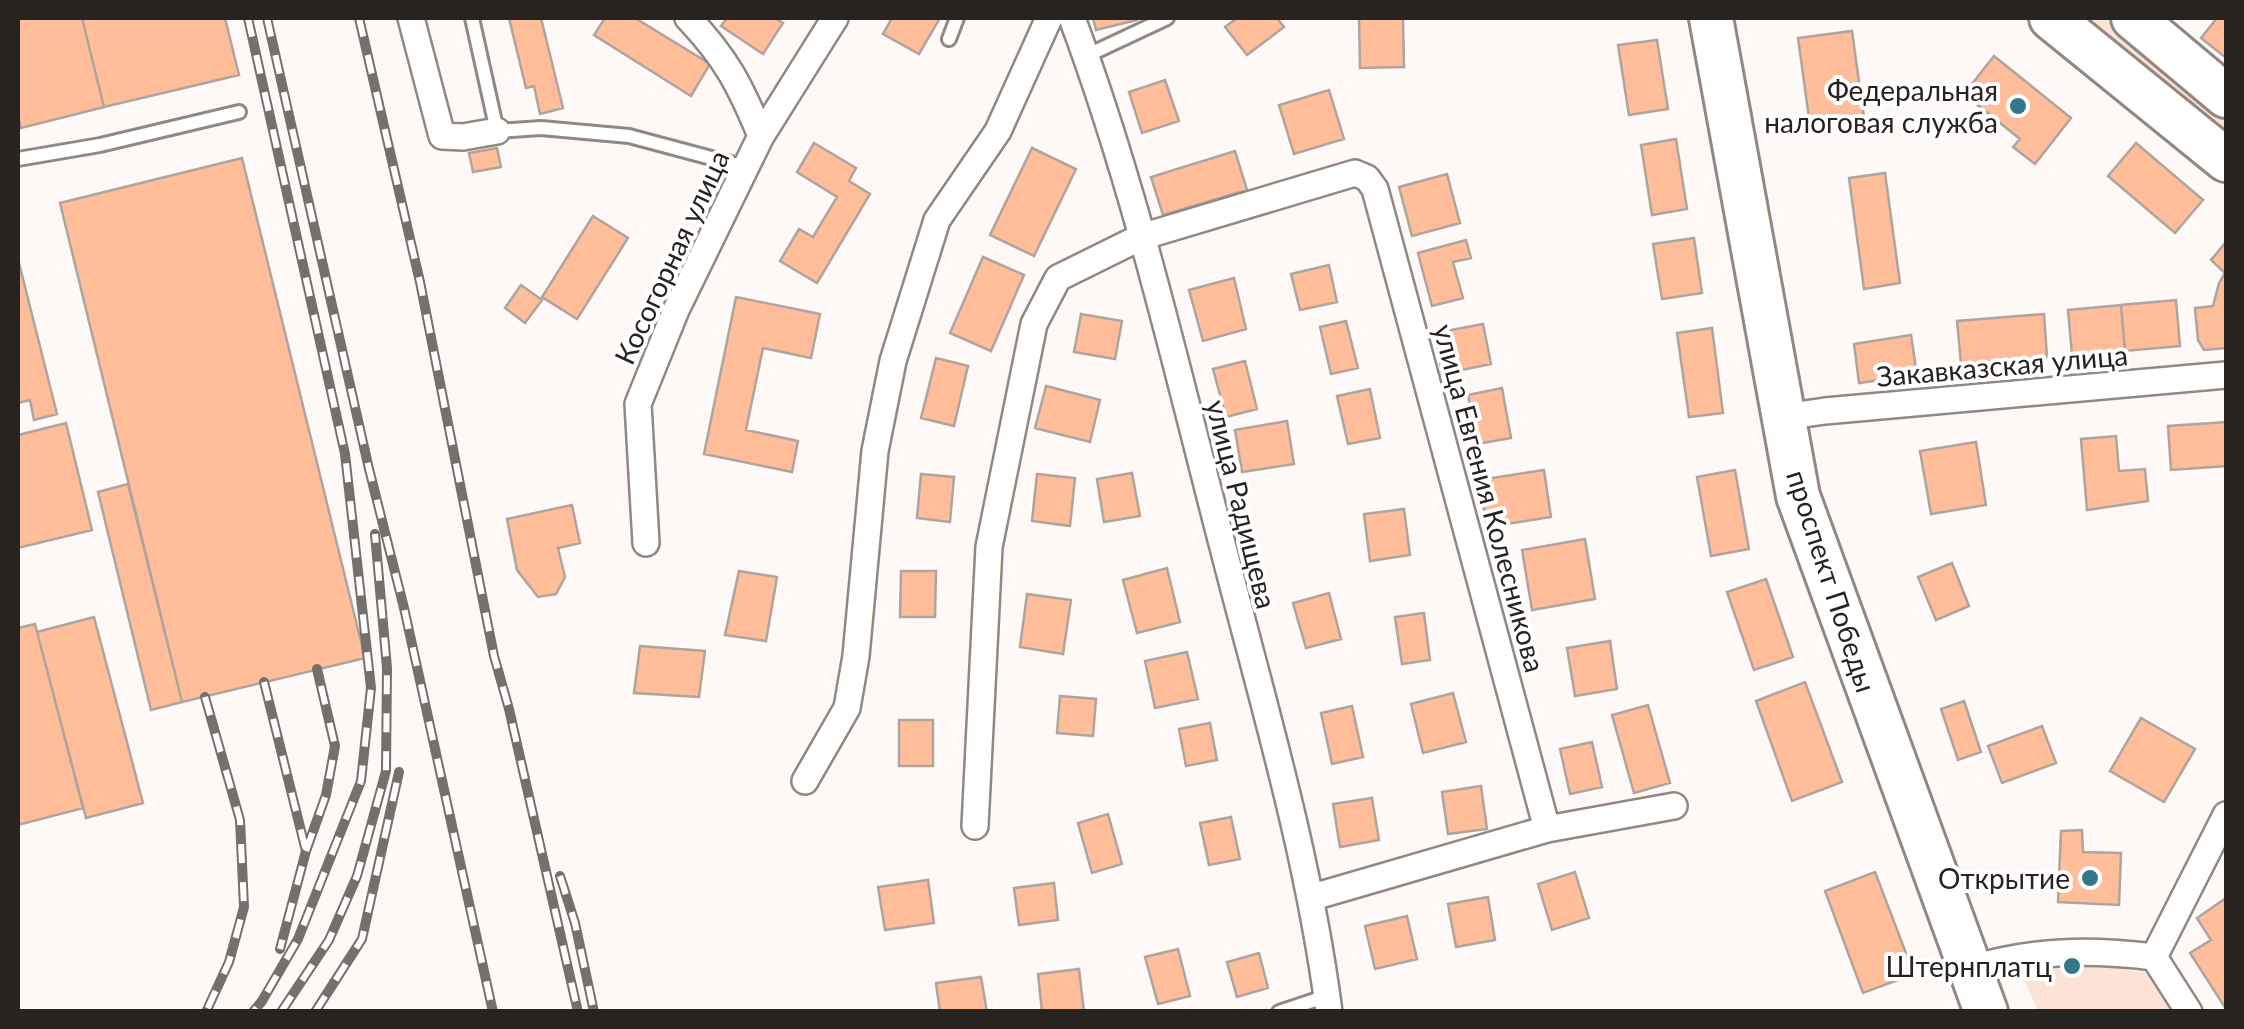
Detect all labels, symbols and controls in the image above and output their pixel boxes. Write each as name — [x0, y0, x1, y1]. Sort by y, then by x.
place label: Федеральная налоговая служба — [1764, 73, 1998, 139]
marker: Федеральная налоговая служба — [2007, 95, 2029, 117]
street label: Косогорная улица — [607, 145, 735, 369]
street label: улица Евгения Колесникова — [1427, 320, 1553, 676]
street label: Закавказская улица — [1875, 337, 2129, 393]
street label: улица Радищева — [1200, 396, 1284, 612]
street label: проспект Победы — [1780, 466, 1884, 696]
place label: Открытие — [1938, 861, 2070, 895]
marker: Открытие — [2079, 867, 2101, 889]
place label: Штернплатц — [1886, 949, 2052, 983]
marker: Штернплатц — [2061, 955, 2083, 977]

